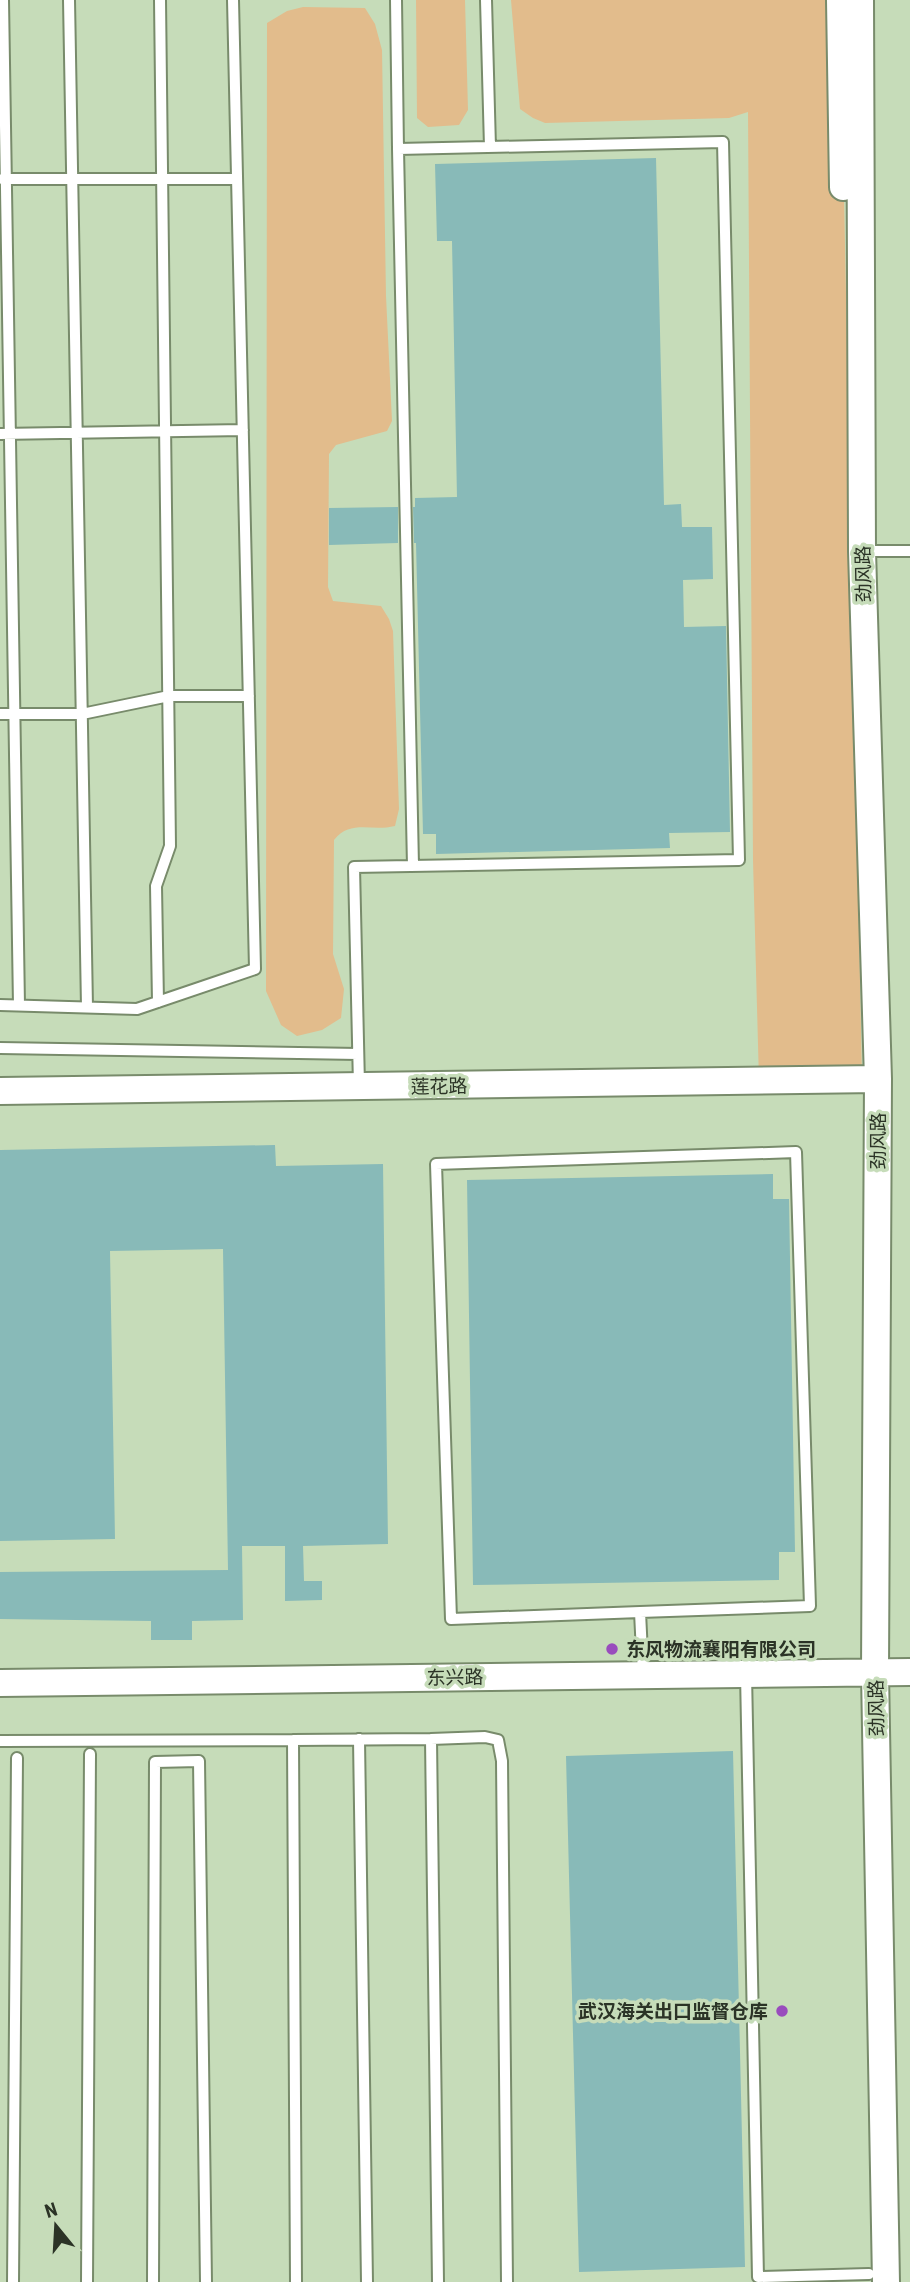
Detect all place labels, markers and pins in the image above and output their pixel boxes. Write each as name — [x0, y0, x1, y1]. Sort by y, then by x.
place label: 东风物流襄阳有限公司 — [626, 1638, 816, 1661]
marker: 东风物流襄阳有限公司 — [604, 1641, 620, 1657]
place label: 武汉海关出口监督仓库 — [578, 2000, 768, 2023]
marker: 武汉海关出口监督仓库 — [774, 2003, 790, 2019]

